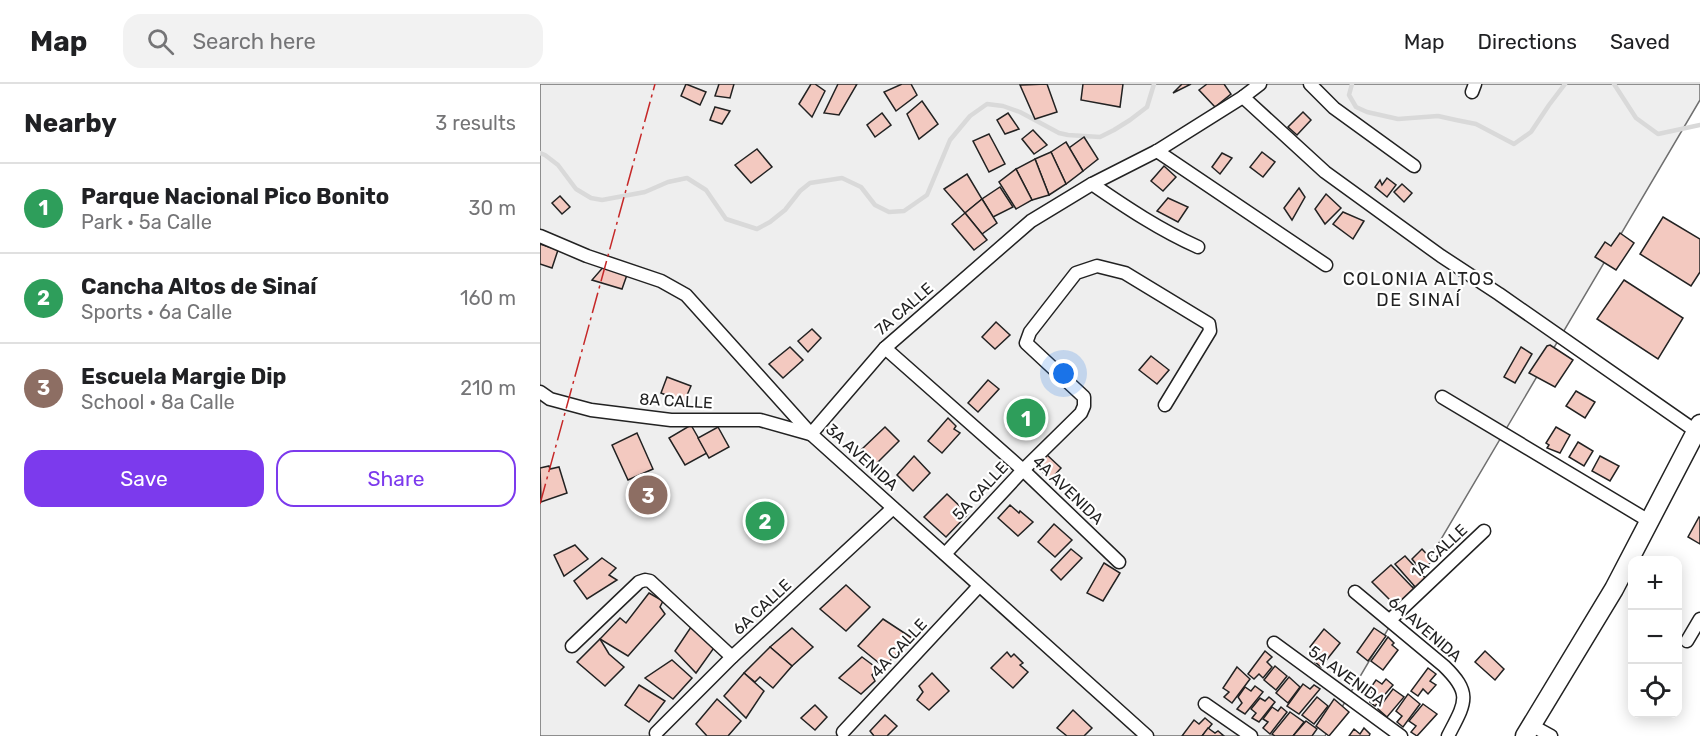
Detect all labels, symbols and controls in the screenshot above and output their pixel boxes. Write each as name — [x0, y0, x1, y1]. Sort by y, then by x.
search box — [123, 14, 543, 68]
text: Map — [30, 25, 87, 58]
icon: search — [144, 25, 177, 58]
text: Search here — [192, 28, 316, 55]
text: Map — [1404, 29, 1445, 54]
text: Directions — [1478, 29, 1577, 54]
text: Saved — [1610, 29, 1670, 54]
text: Nearby — [24, 108, 117, 139]
text: 3 results — [435, 111, 516, 135]
text: Parque Nacional Pico Bonito — [81, 183, 389, 210]
text: 1 — [39, 196, 48, 220]
text: 30 m — [469, 196, 516, 220]
text: Park · 5a Calle — [81, 210, 212, 234]
district label: COLONIA ALTOS DE SINAÍ — [1343, 268, 1495, 311]
text: Cancha Altos de Sinaí — [81, 273, 317, 300]
street label: 7A CALLE — [871, 279, 937, 339]
text: 2 — [37, 286, 50, 310]
text: 160 m — [460, 286, 516, 310]
text: Sports · 6a Calle — [81, 300, 232, 324]
your location — [1049, 359, 1078, 388]
text: Escuela Margie Dip — [81, 363, 286, 390]
text: 3 — [37, 376, 50, 400]
text: 210 m — [460, 376, 516, 400]
text: School · 8a Calle — [81, 390, 235, 414]
street label: 8A CALLE — [639, 390, 713, 412]
pin: 1 — [1006, 396, 1046, 440]
street label: 3A AVENIDA — [822, 420, 902, 495]
button: Save — [24, 450, 264, 507]
button: Share — [276, 450, 516, 507]
street label: 4A AVENIDA — [1029, 452, 1107, 529]
street label: 5A CALLE — [948, 458, 1012, 524]
pin: 3 — [628, 472, 668, 518]
pin: 2 — [746, 498, 784, 544]
street label: 1A CALLE — [1407, 520, 1471, 582]
map controls — [1628, 556, 1682, 718]
button: + — [1628, 556, 1682, 610]
street label: 6A CALLE — [729, 575, 795, 639]
street label: 6A AVENIDA — [1385, 592, 1466, 666]
button: − — [1628, 610, 1682, 664]
street label: 4A CALLE — [867, 615, 931, 681]
street label: 5A AVENIDA — [1305, 642, 1389, 710]
button: locate — [1628, 664, 1682, 718]

